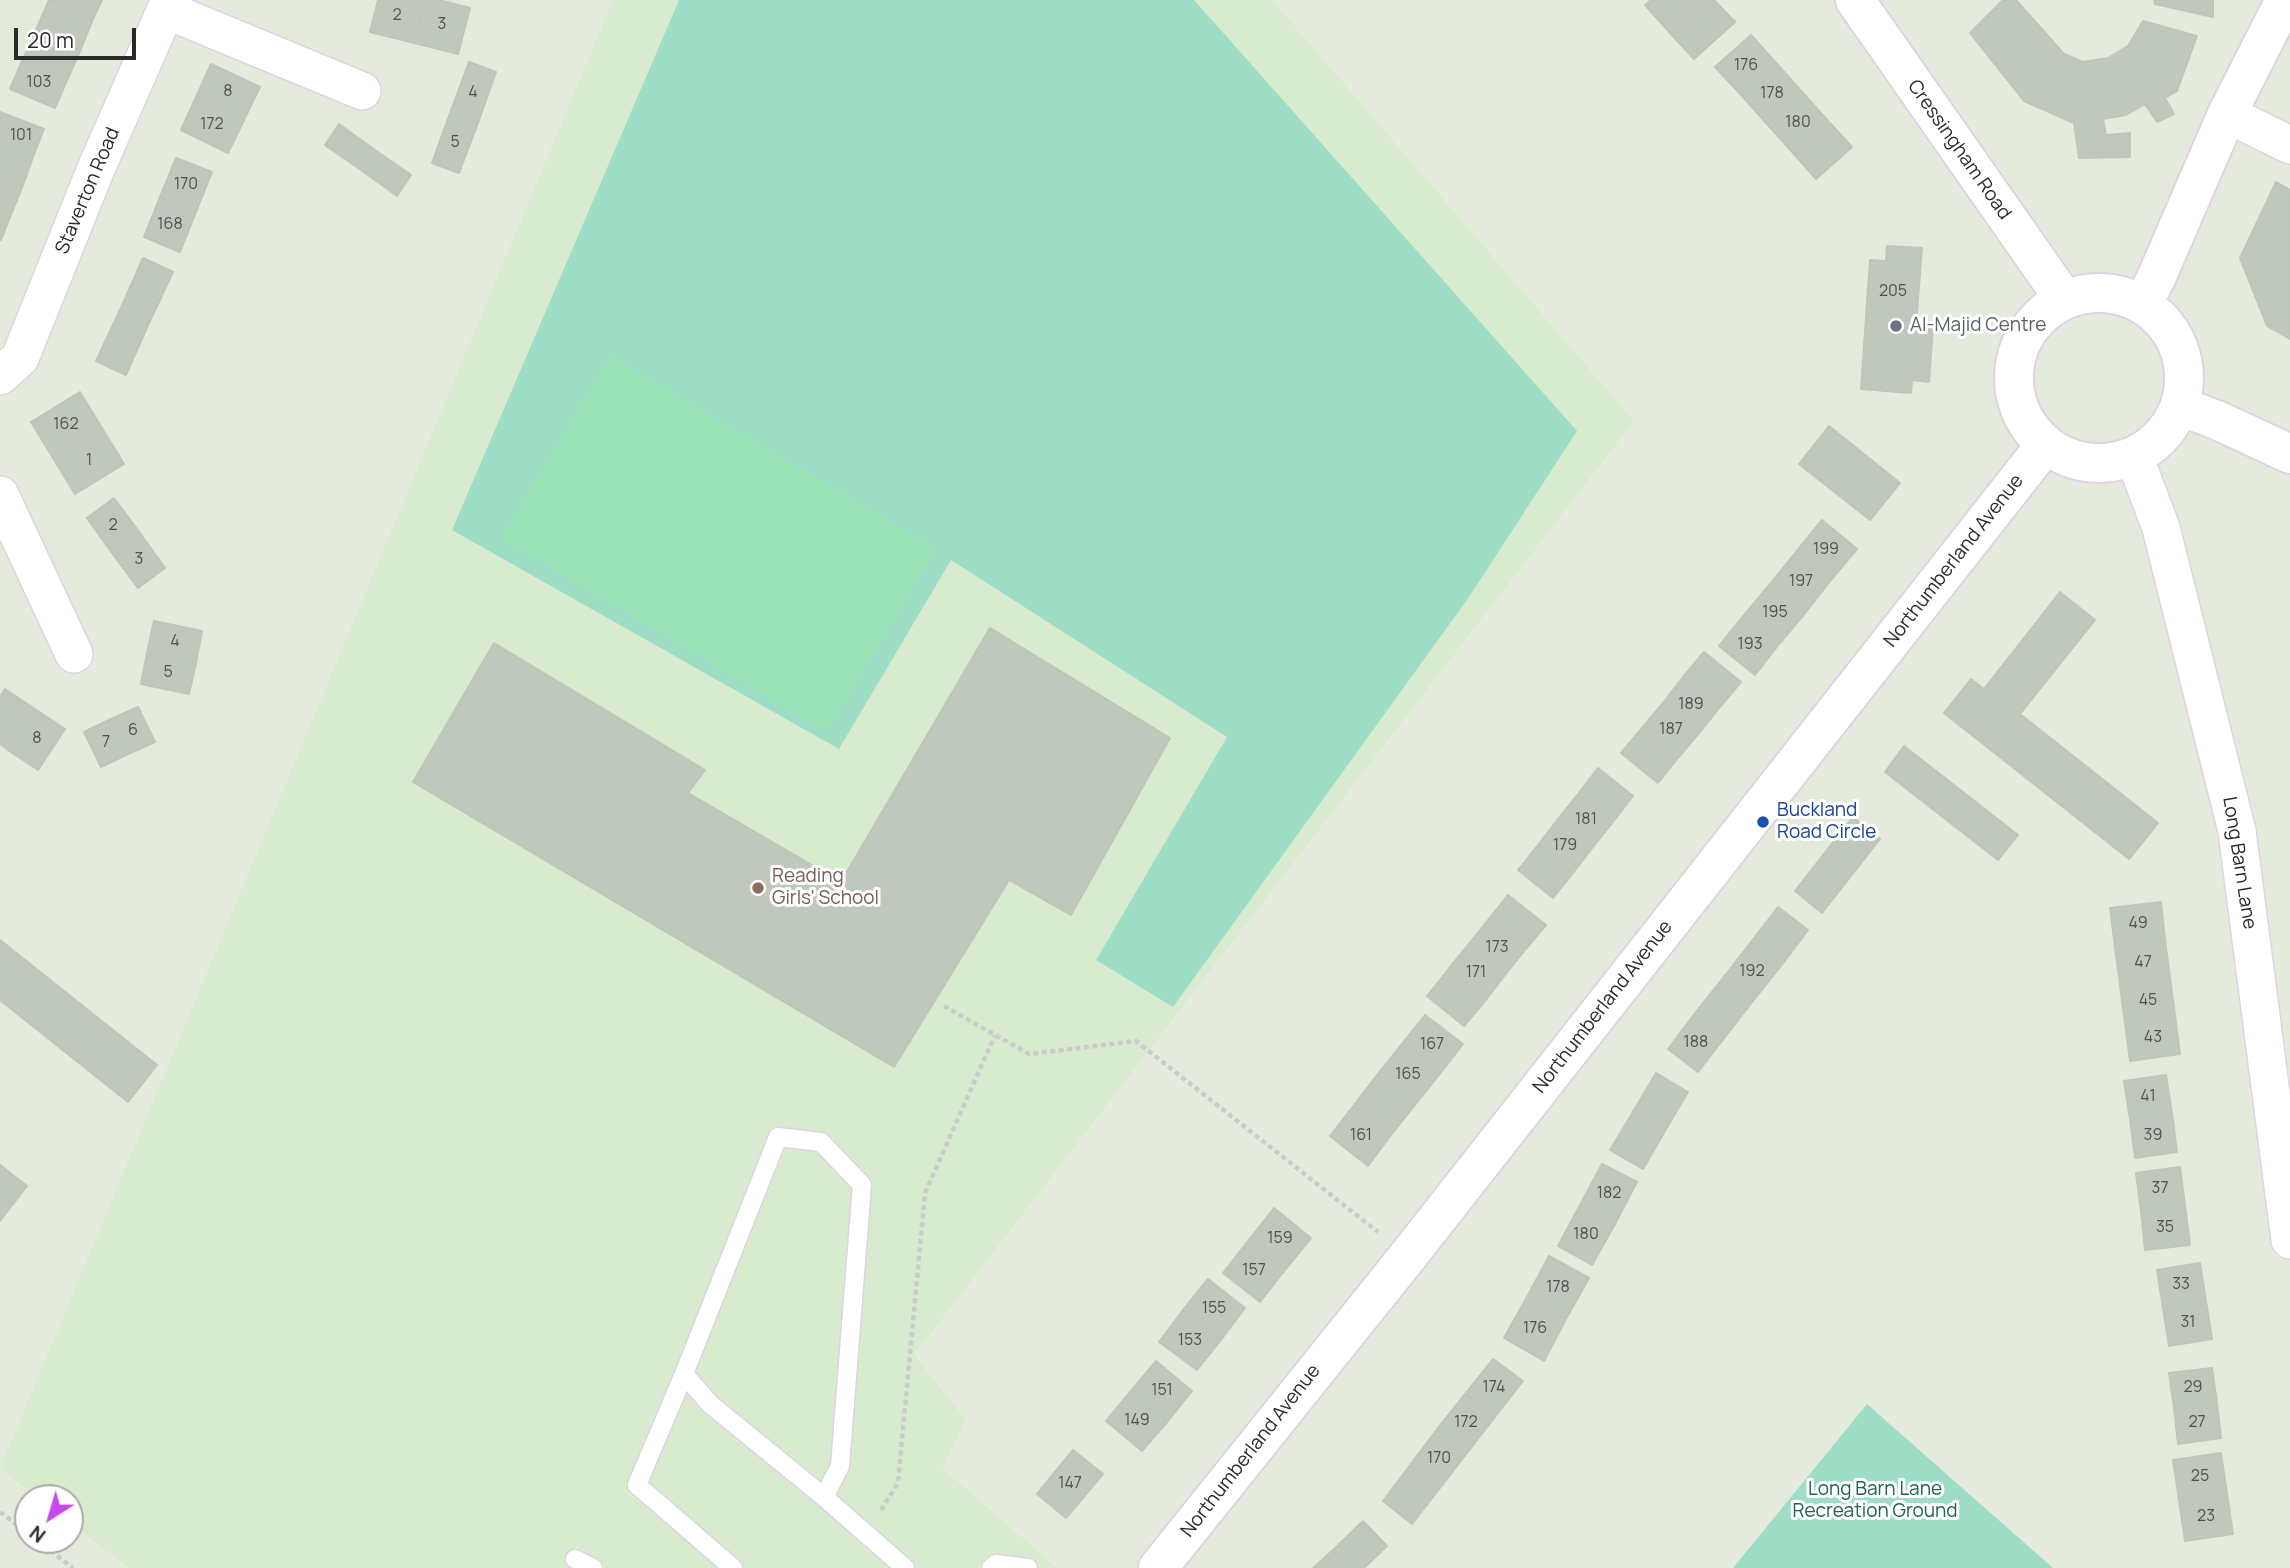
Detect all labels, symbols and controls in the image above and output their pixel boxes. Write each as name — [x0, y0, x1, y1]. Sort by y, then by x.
house number: 2 — [392, 6, 402, 26]
scale bar — [18, 14, 140, 58]
house number: 3 — [438, 15, 446, 35]
text: 20 m — [27, 26, 74, 54]
house number: 176 — [1734, 56, 1758, 76]
house number: 103 — [27, 73, 51, 93]
street label: Cressingham Road — [1902, 76, 2016, 224]
house number: 8 — [223, 82, 233, 102]
house number: 4 — [468, 83, 478, 103]
house number: 178 — [1760, 84, 1784, 104]
house number: 180 — [1785, 113, 1811, 133]
house number: 172 — [200, 115, 224, 135]
street label: Staverton Road — [51, 124, 125, 258]
house number: 101 — [10, 126, 32, 146]
house number: 5 — [450, 133, 460, 153]
house number: 170 — [174, 175, 198, 195]
house number: 168 — [157, 215, 183, 235]
house number: 205 — [1879, 282, 1907, 302]
place label: Al-Majid Centre — [1910, 315, 2046, 337]
marker: Al-Majid Centre — [1888, 318, 1904, 334]
house number: 162 — [53, 415, 79, 435]
house number: 1 — [86, 451, 92, 471]
street label: Northumberland Avenue — [1879, 470, 2029, 652]
house number: 2 — [108, 516, 118, 536]
house number: 199 — [1813, 540, 1839, 560]
house number: 3 — [135, 550, 143, 570]
house number: 197 — [1789, 572, 1813, 592]
house number: 195 — [1762, 603, 1788, 623]
house number: 4 — [170, 632, 180, 652]
house number: 193 — [1737, 635, 1763, 655]
house number: 5 — [163, 663, 173, 683]
house number: 189 — [1678, 695, 1704, 715]
house number: 187 — [1659, 720, 1683, 740]
house number: 6 — [128, 721, 138, 741]
house number: 8 — [32, 729, 42, 749]
house number: 7 — [102, 733, 110, 753]
street label: Long Barn Lane — [2217, 795, 2261, 931]
place label: Buckland Road Circle — [1777, 800, 1876, 844]
house number: 181 — [1575, 810, 1597, 830]
marker: Buckland Road Circle — [1755, 814, 1771, 830]
house number: 179 — [1553, 836, 1577, 856]
place label: Reading Girls' School — [772, 866, 879, 910]
marker: Reading Girls' School — [750, 880, 766, 896]
house number: 49 — [2128, 914, 2148, 934]
street label: Northumberland Avenue — [1528, 916, 1678, 1098]
house number: 173 — [1485, 938, 1509, 958]
house number: 47 — [2134, 953, 2152, 973]
house number: 192 — [1739, 962, 1765, 982]
house number: 171 — [1466, 963, 1486, 983]
house number: 45 — [2139, 991, 2157, 1011]
house number: 43 — [2144, 1028, 2162, 1048]
house number: 188 — [1684, 1033, 1708, 1053]
house number: 167 — [1420, 1035, 1444, 1055]
house number: 165 — [1395, 1065, 1421, 1085]
house number: 41 — [2140, 1087, 2156, 1107]
house number: 161 — [1350, 1126, 1372, 1146]
house number: 39 — [2144, 1126, 2162, 1146]
house number: 37 — [2152, 1179, 2168, 1199]
house number: 182 — [1597, 1184, 1621, 1204]
house number: 35 — [2156, 1218, 2174, 1238]
house number: 180 — [1573, 1225, 1599, 1245]
house number: 159 — [1267, 1229, 1293, 1249]
house number: 157 — [1242, 1261, 1266, 1281]
house number: 33 — [2172, 1275, 2190, 1295]
house number: 178 — [1546, 1278, 1570, 1298]
house number: 155 — [1202, 1299, 1226, 1319]
house number: 31 — [2180, 1313, 2196, 1333]
house number: 176 — [1523, 1319, 1547, 1339]
house number: 153 — [1178, 1331, 1202, 1351]
street label: Northumberland Avenue — [1176, 1360, 1326, 1542]
house number: 174 — [1482, 1378, 1506, 1398]
house number: 29 — [2183, 1378, 2203, 1398]
house number: 151 — [1151, 1381, 1173, 1401]
house number: 149 — [1124, 1411, 1150, 1431]
house number: 172 — [1454, 1413, 1478, 1433]
house number: 27 — [2188, 1413, 2206, 1433]
house number: 170 — [1427, 1449, 1451, 1469]
house number: 25 — [2191, 1467, 2209, 1487]
house number: 147 — [1058, 1474, 1082, 1494]
park label: Long Barn Lane Recreation Ground — [1792, 1479, 1958, 1523]
north arrow — [14, 1484, 84, 1554]
house number: 23 — [2197, 1507, 2215, 1527]
text: N — [24, 1520, 51, 1549]

